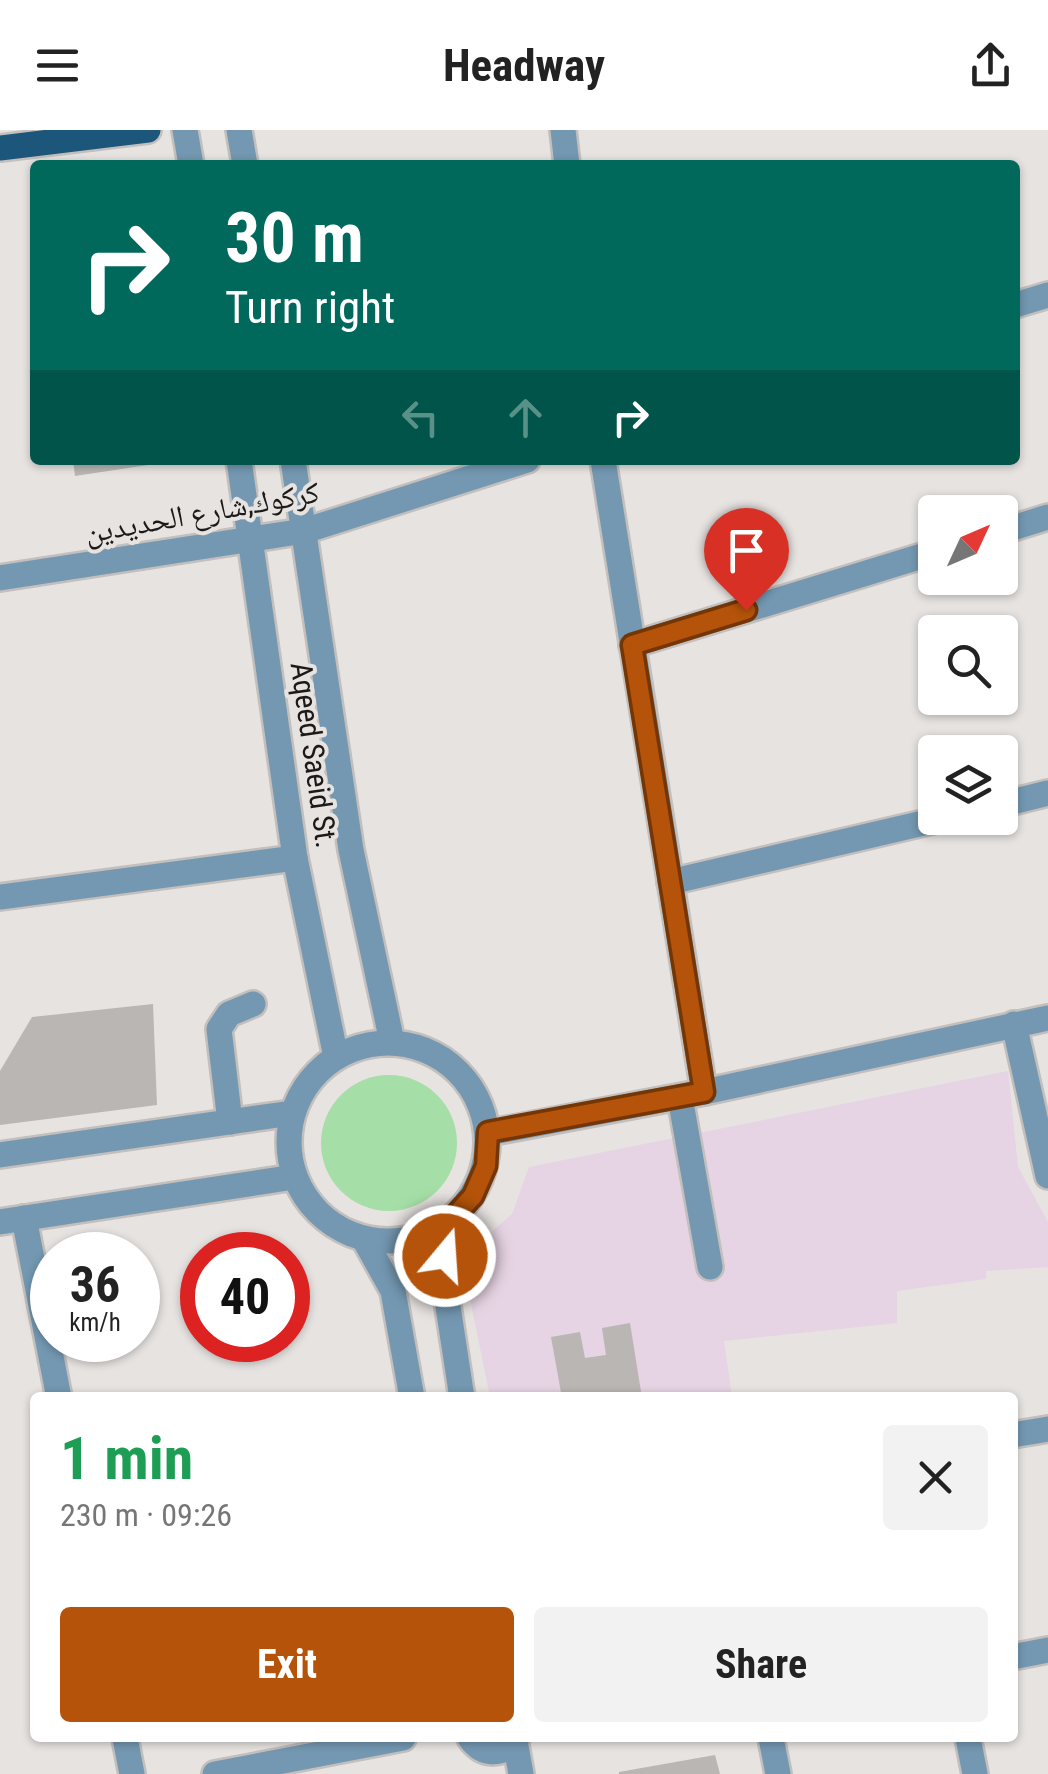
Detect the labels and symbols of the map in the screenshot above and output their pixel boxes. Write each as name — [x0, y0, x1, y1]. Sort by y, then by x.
street label: كركوك,شارع الحديدين — [82, 474, 322, 552]
north arrow — [918, 495, 1018, 595]
pin — [704, 508, 789, 611]
street label: Aqeed Saeid St. — [284, 660, 344, 850]
position arrow — [393, 1204, 497, 1308]
speed limit sign: 40 — [180, 1232, 310, 1362]

